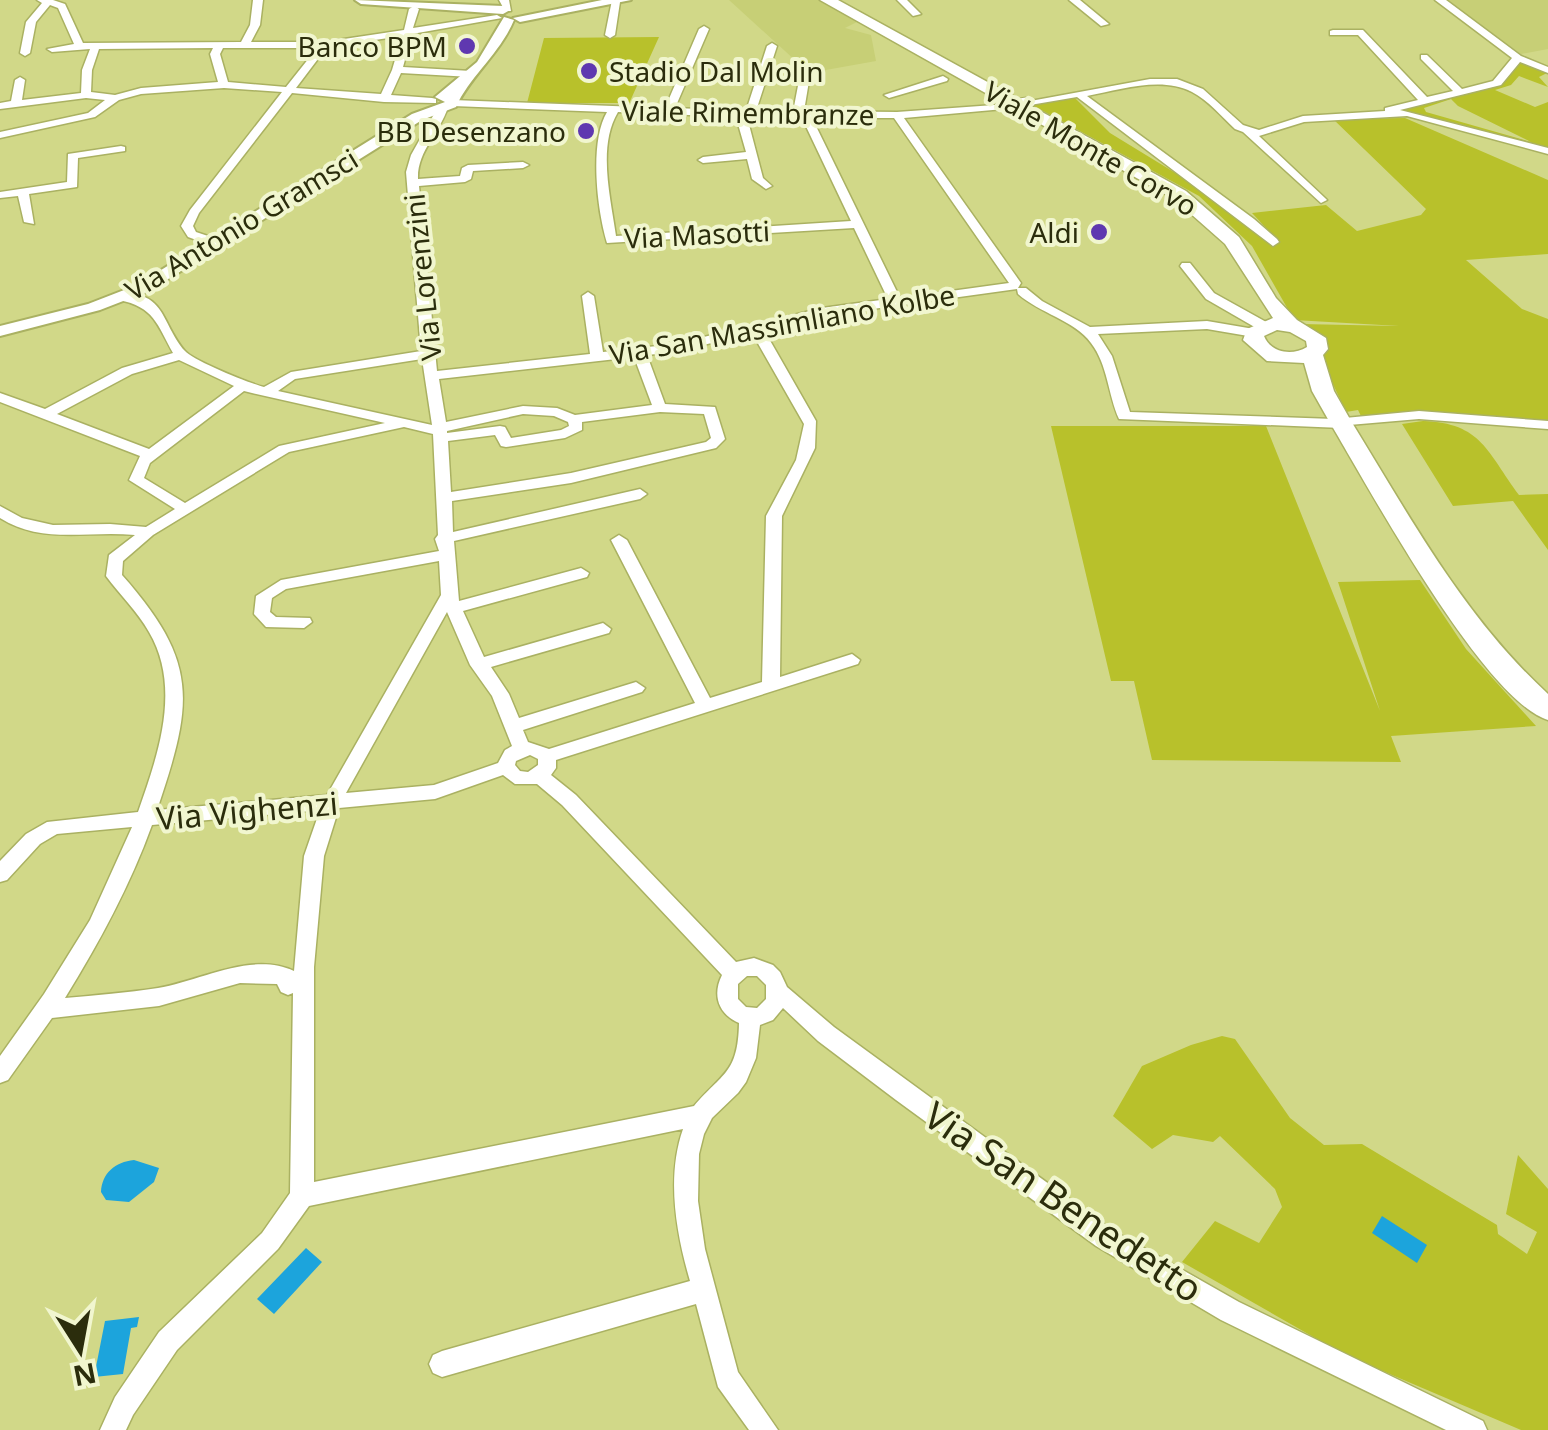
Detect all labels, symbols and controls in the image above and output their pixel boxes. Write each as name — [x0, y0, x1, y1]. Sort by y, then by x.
place label: Banco BPM — [298, 27, 447, 65]
marker: Banco BPM — [456, 35, 478, 57]
place label: Stadio Dal Molin — [609, 52, 824, 90]
marker: Stadio Dal Molin — [578, 60, 600, 82]
street label: Viale Monte Corvo — [977, 71, 1205, 225]
street label: Viale Rimembranze — [621, 91, 875, 133]
place label: BB Desenzano — [376, 112, 566, 150]
marker: BB Desenzano — [575, 120, 597, 142]
street label: Via Antonio Gramsci — [117, 139, 365, 309]
street label: Via Lorenzini — [394, 192, 450, 362]
street label: Via Masotti — [623, 211, 771, 257]
place label: Aldi — [1029, 213, 1079, 251]
marker: Aldi — [1088, 221, 1110, 243]
street label: Via San Massimliano Kolbe — [606, 275, 958, 373]
street label: Via Vighenzi — [155, 781, 339, 839]
street label: Via San Benedetto — [914, 1088, 1214, 1314]
north arrow — [30, 1300, 130, 1400]
text: N — [70, 1355, 100, 1396]

